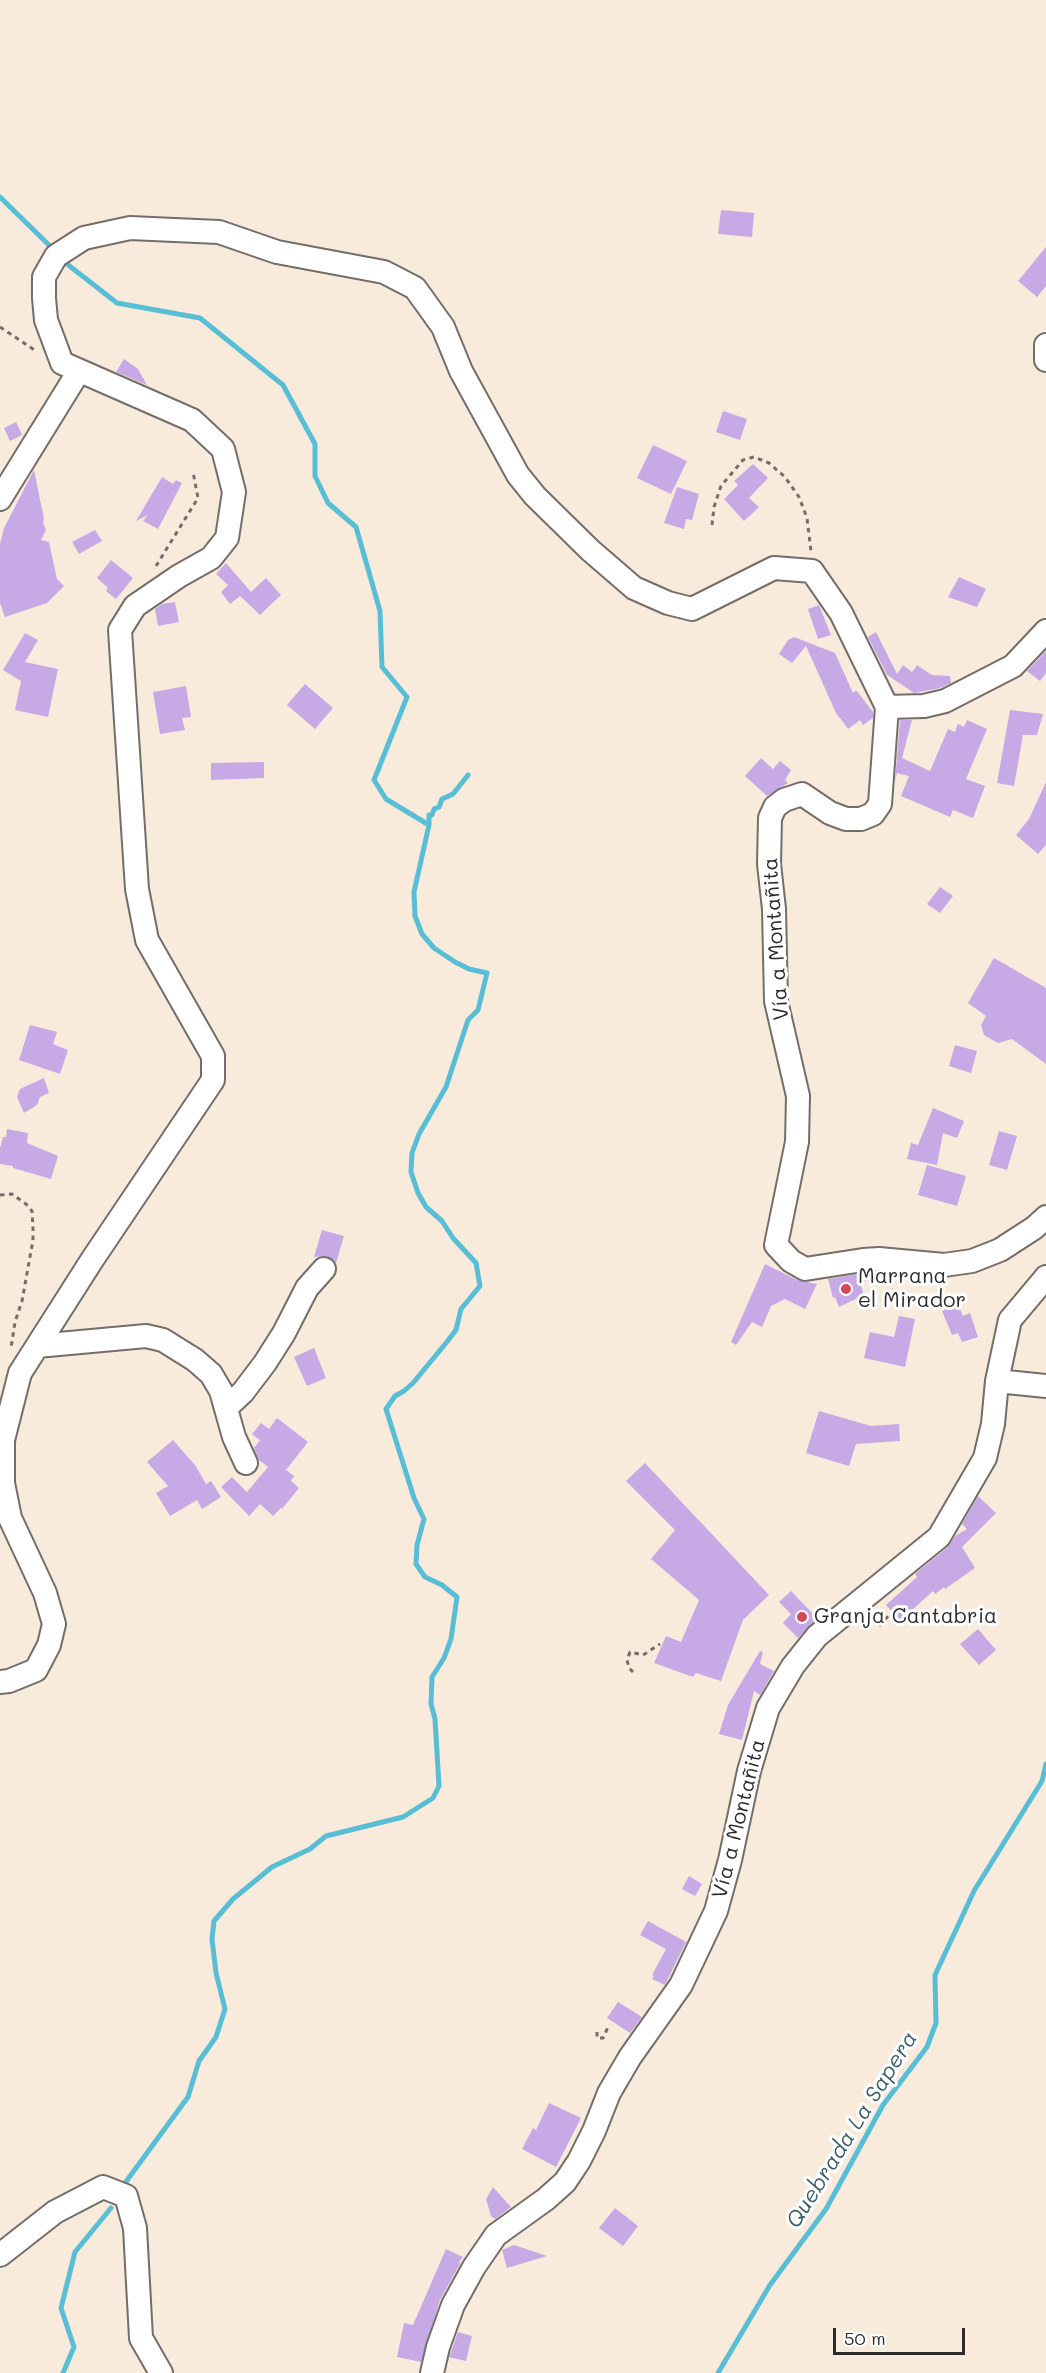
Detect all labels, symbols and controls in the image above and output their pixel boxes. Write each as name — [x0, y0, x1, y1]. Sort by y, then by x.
street label: Vía a Montañita — [758, 857, 794, 1021]
place label: Marrana el Mirador — [858, 1264, 966, 1314]
marker: Marrana el Mirador — [839, 1282, 853, 1296]
place label: Granja Cantabria — [814, 1604, 997, 1630]
marker: Granja Cantabria — [795, 1610, 809, 1624]
street label: Vía a Montañita — [707, 1737, 771, 1901]
water label: Quebrada La Sapera — [781, 2027, 923, 2233]
scale bar — [836, 2316, 968, 2354]
text: 50 m — [844, 2326, 886, 2350]

